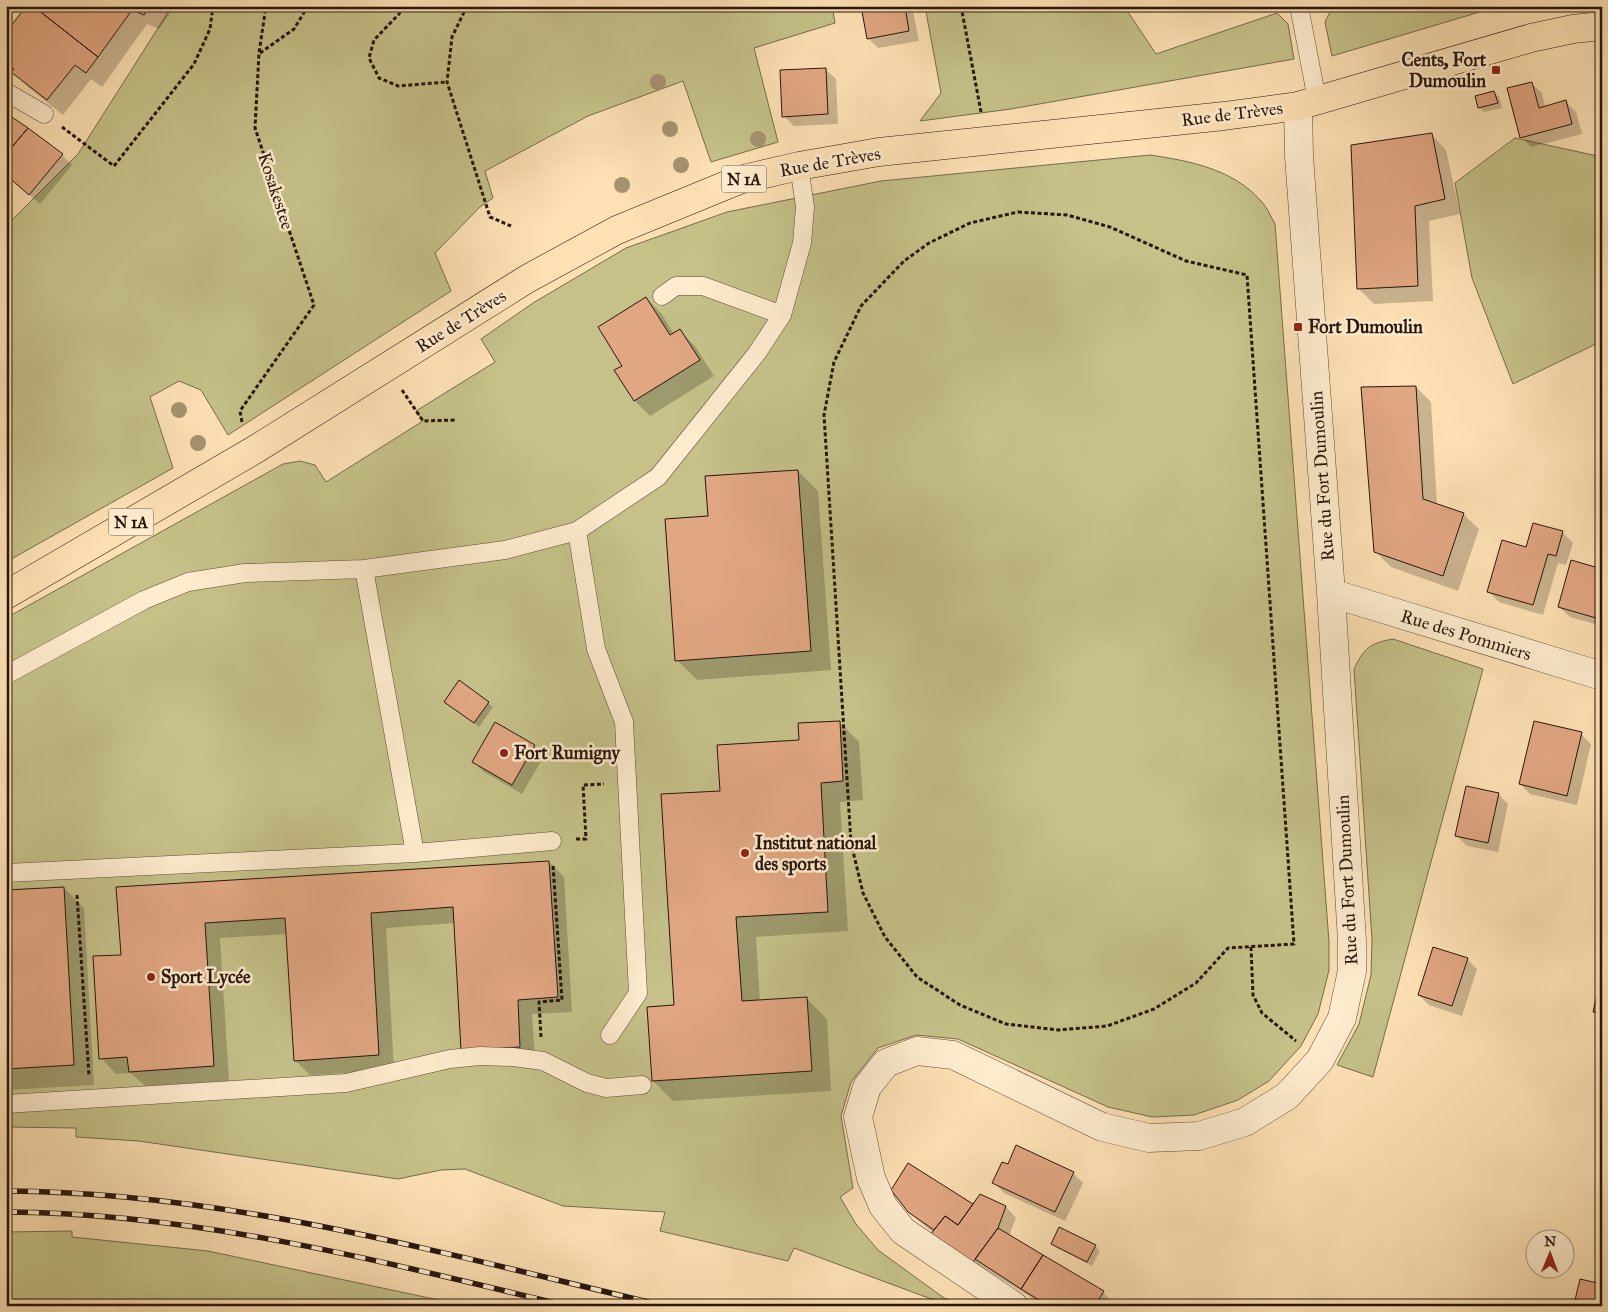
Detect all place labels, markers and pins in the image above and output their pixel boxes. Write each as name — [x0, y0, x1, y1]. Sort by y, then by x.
place label: Cents, Fort Dumoulin — [1401, 49, 1487, 92]
marker: Cents, Fort Dumoulin — [1490, 64, 1502, 76]
place label: Fort Dumoulin — [1308, 316, 1423, 338]
marker: Fort Dumoulin — [1292, 321, 1304, 333]
place label: Fort Rumigny — [514, 742, 621, 765]
marker: Fort Rumigny — [498, 747, 510, 759]
place label: Institut national des sports — [755, 832, 878, 876]
marker: Institut national des sports — [739, 847, 751, 859]
place label: Sport Lycée — [161, 966, 251, 989]
marker: Sport Lycée — [145, 971, 157, 983]

